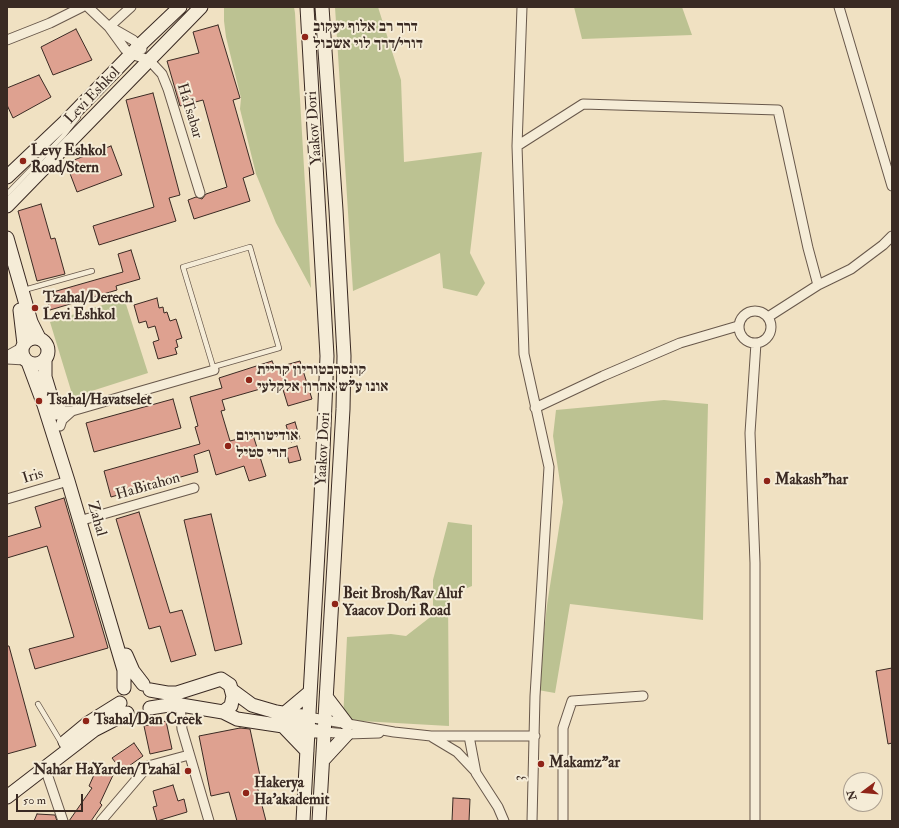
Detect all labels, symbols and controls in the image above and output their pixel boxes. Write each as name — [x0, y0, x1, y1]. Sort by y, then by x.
place label: דרך רב אלוף יעקוב דורי/דרך לוי אשכול — [313, 19, 423, 54]
marker: דרך רב אלוף יעקוב דורי/דרך לוי אשכול — [300, 32, 310, 42]
street label: Levi Eshkol — [61, 64, 125, 128]
street label: HaTsabar — [172, 81, 206, 141]
street label: Yaakov Dori — [303, 90, 327, 166]
place label: Levy Eshkol Road/Stern — [31, 143, 106, 178]
marker: Levy Eshkol Road/Stern — [18, 156, 28, 166]
place label: Tzahal/Derech Levi Eshkol — [43, 290, 133, 325]
marker: Tzahal/Derech Levi Eshkol — [30, 303, 40, 313]
place label: קונסרבטוריון קריית אונו ע"ש אהרון אלקלעי — [257, 362, 388, 397]
marker: קונסרבטוריון קריית אונו ע"ש אהרון אלקלעי — [244, 375, 254, 385]
place label: Tsahal/Havatselet — [47, 392, 152, 410]
marker: Tsahal/Havatselet — [34, 396, 44, 406]
street label: Yaakov Dori — [313, 412, 335, 486]
place label: אודיטוריום הרי סטיל — [236, 428, 298, 463]
marker: אודיטוריום הרי סטיל — [223, 441, 233, 451]
street label: Iris — [20, 465, 46, 489]
street label: HaBitahon — [114, 469, 182, 505]
place label: Makash"har — [775, 472, 848, 490]
marker: Makash"har — [762, 476, 772, 486]
street label: Zahal — [82, 500, 110, 538]
place label: Beit Brosh/Rav Aluf Yaacov Dori Road — [343, 586, 463, 621]
marker: Beit Brosh/Rav Aluf Yaacov Dori Road — [330, 599, 340, 609]
place label: Tsahal/Dan Creek — [94, 712, 202, 730]
marker: Tsahal/Dan Creek — [81, 716, 91, 726]
place label: Makamz"ar — [549, 755, 620, 773]
marker: Makamz"ar — [536, 759, 546, 769]
place label: Nahar HaYarden/Tzahal — [33, 762, 180, 780]
marker: Nahar HaYarden/Tzahal — [183, 766, 193, 776]
north arrow — [843, 772, 883, 812]
place label: Hakerya Ha'akademit — [254, 775, 329, 810]
street label: 3 — [511, 775, 529, 781]
scale bar — [18, 786, 85, 812]
marker: Hakerya Ha'akademit — [241, 788, 251, 798]
text: N — [844, 789, 860, 802]
text: 50 m — [23, 793, 46, 808]

